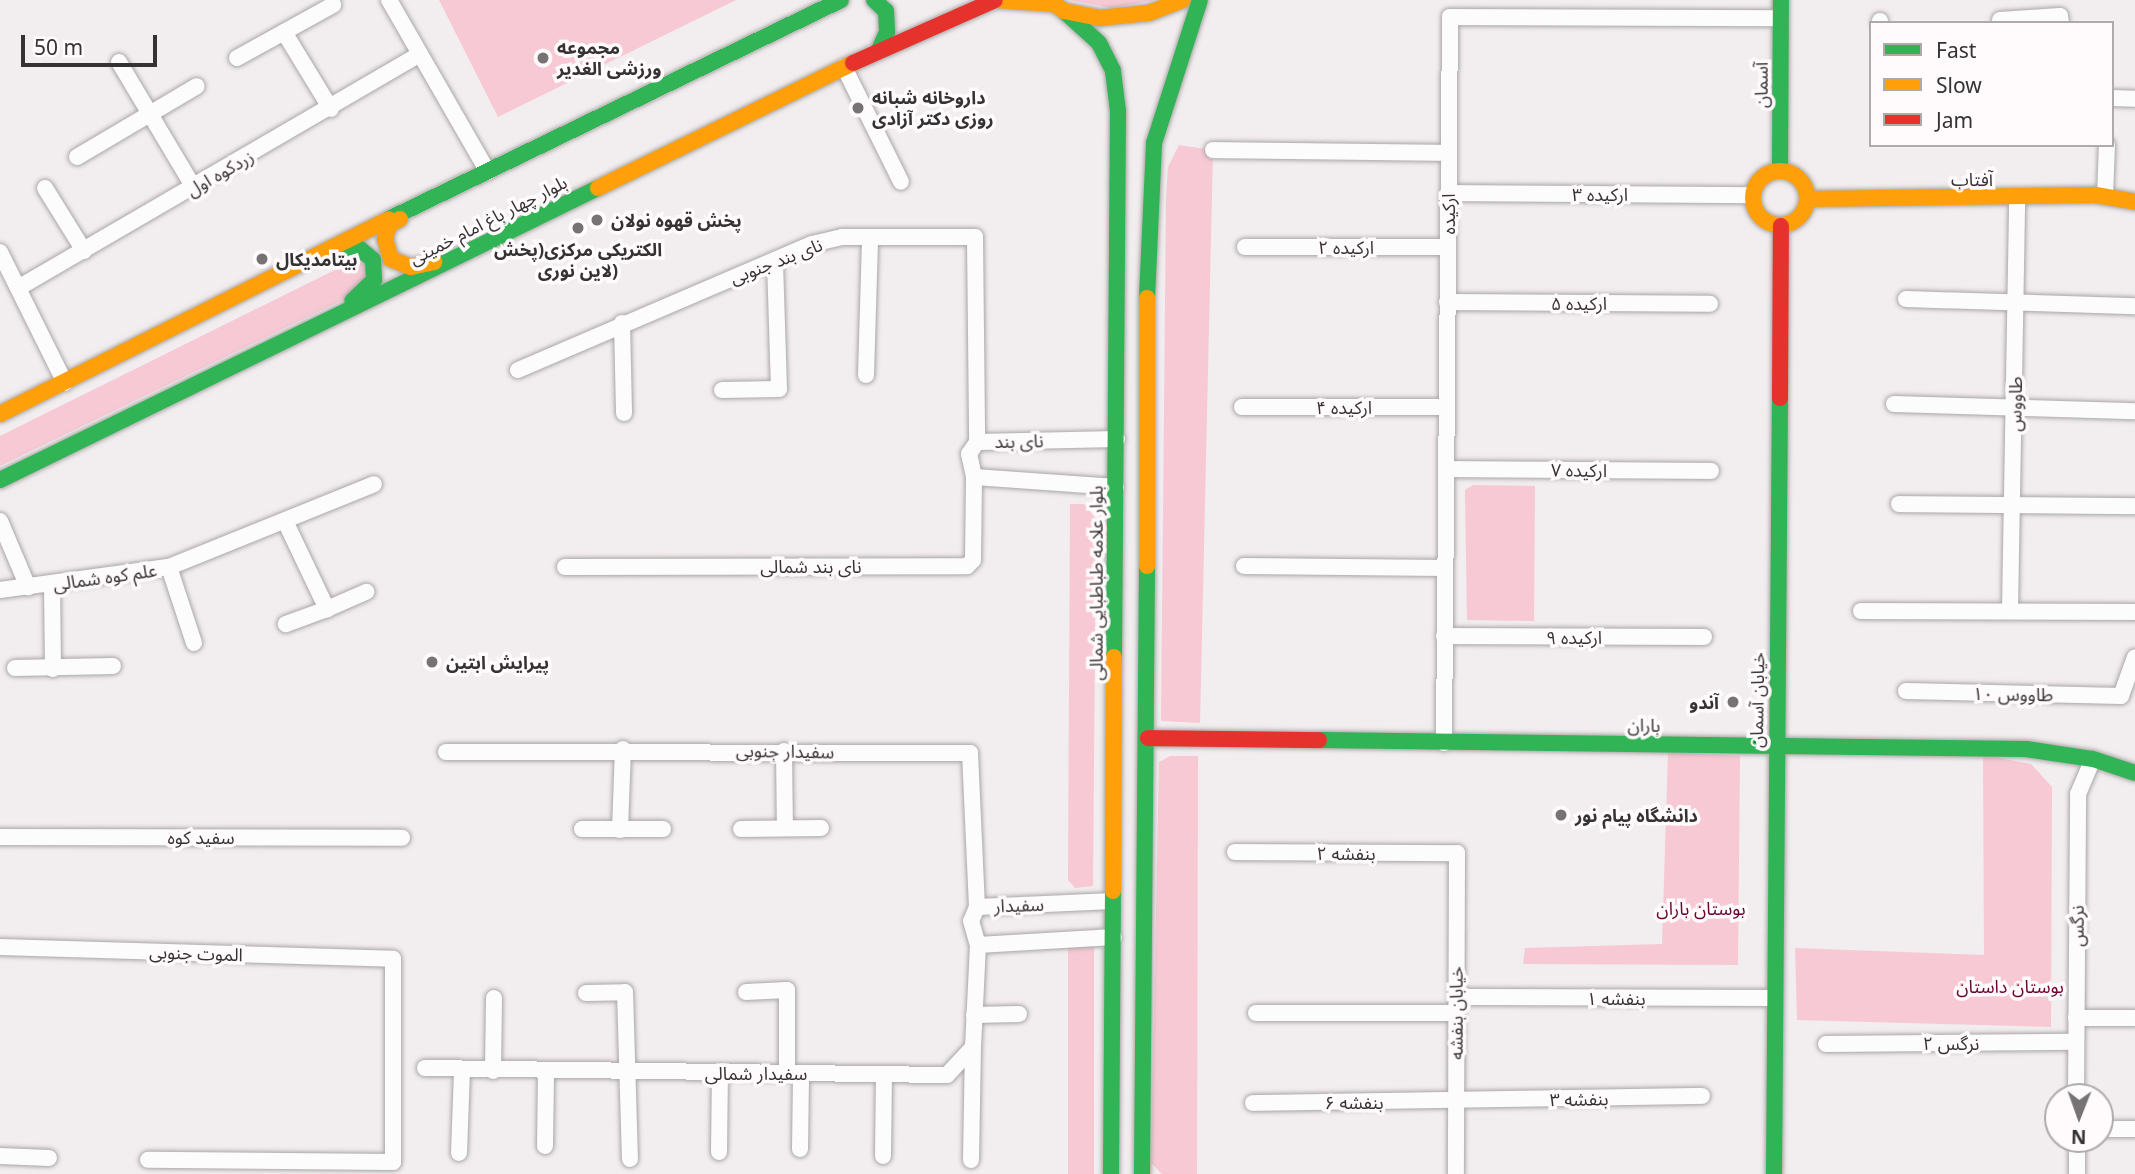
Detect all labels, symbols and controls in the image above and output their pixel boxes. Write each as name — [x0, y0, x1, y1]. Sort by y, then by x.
scale bar — [24, 21, 161, 65]
legend — [1869, 21, 2114, 147]
text: 50 m — [34, 33, 83, 61]
text: Fast — [1936, 36, 1976, 64]
place label: مجموعه ورزشی الغدیر — [557, 37, 661, 80]
marker: مجموعه ورزشی الغدیر — [535, 50, 551, 66]
street label: آسمان — [1750, 62, 1772, 108]
text: Slow — [1936, 71, 1982, 99]
place label: داروخانه شبانه روزی دکتر آزادی — [872, 87, 994, 130]
marker: داروخانه شبانه روزی دکتر آزادی — [850, 100, 866, 116]
text: Jam — [1936, 106, 1973, 134]
street label: زردکوه اول — [183, 145, 257, 201]
street label: آفتاب — [1951, 168, 1993, 190]
street label: بلوار چهار باغ امام خمینی — [406, 171, 570, 269]
street label: ارکیده ۳ — [1572, 183, 1628, 205]
street label: ارکیده — [1437, 193, 1459, 235]
place label: پخش قهوه نولان — [611, 209, 742, 231]
marker: پخش قهوه نولان — [589, 212, 605, 228]
marker: الکتریکی مرکزی(پخش لاین نوری) — [570, 220, 586, 236]
street label: نای بند جنوبی — [727, 234, 825, 288]
street label: ارکیده ۲ — [1318, 236, 1374, 258]
place label: الکتریکی مرکزی(پخش لاین نوری) — [494, 239, 662, 282]
place label: بیتامدیکال — [276, 248, 358, 270]
marker: بیتامدیکال — [254, 251, 270, 267]
street label: ارکیده ۵ — [1551, 292, 1607, 314]
street label: طاووس — [2004, 376, 2026, 432]
street label: ارکیده ۴ — [1316, 396, 1372, 418]
street label: نای بند — [994, 430, 1044, 452]
street label: ارکیده ۷ — [1551, 459, 1607, 481]
street label: بلوار علامه طباطبایی شمالی — [1085, 485, 1107, 681]
street label: نای بند شمالی — [760, 555, 862, 577]
street label: علم کوه شمالی — [52, 559, 158, 595]
street label: ارکیده ۹ — [1546, 626, 1602, 648]
place label: پیرایش ابتین — [446, 651, 549, 673]
street label: خیابان آسمان — [1745, 652, 1769, 748]
marker: پیرایش ابتین — [424, 654, 440, 670]
street label: طاووس ۱۰ — [1973, 682, 2053, 706]
place label: آندو — [1689, 691, 1719, 713]
marker: آندو — [1725, 694, 1741, 710]
street label: باران — [1627, 714, 1661, 736]
street label: سفیدار جنوبی — [736, 739, 834, 763]
place label: دانشگاه پیام نور — [1575, 804, 1698, 826]
marker: دانشگاه پیام نور — [1553, 807, 1569, 823]
street label: سفید کوه — [167, 826, 235, 848]
street label: بنفشه ۲ — [1317, 842, 1375, 864]
street label: سفیدار — [994, 893, 1044, 917]
park label: بوستان باران — [1656, 897, 1746, 919]
street label: نرگس — [2066, 905, 2088, 947]
street label: الموت جنوبی — [149, 941, 243, 965]
street label: خیابان بنفشه — [1445, 966, 1467, 1060]
park label: بوستان داستان — [1956, 975, 2064, 997]
street label: بنفشه ۱ — [1587, 987, 1645, 1009]
street label: نرگس ۲ — [1923, 1032, 1979, 1054]
street label: سفیدار شمالی — [705, 1062, 807, 1084]
north arrow — [2044, 1083, 2114, 1153]
street label: بنفشه ۳ — [1549, 1088, 1609, 1110]
street label: بنفشه ۶ — [1325, 1091, 1383, 1113]
text: N — [2071, 1124, 2087, 1150]

